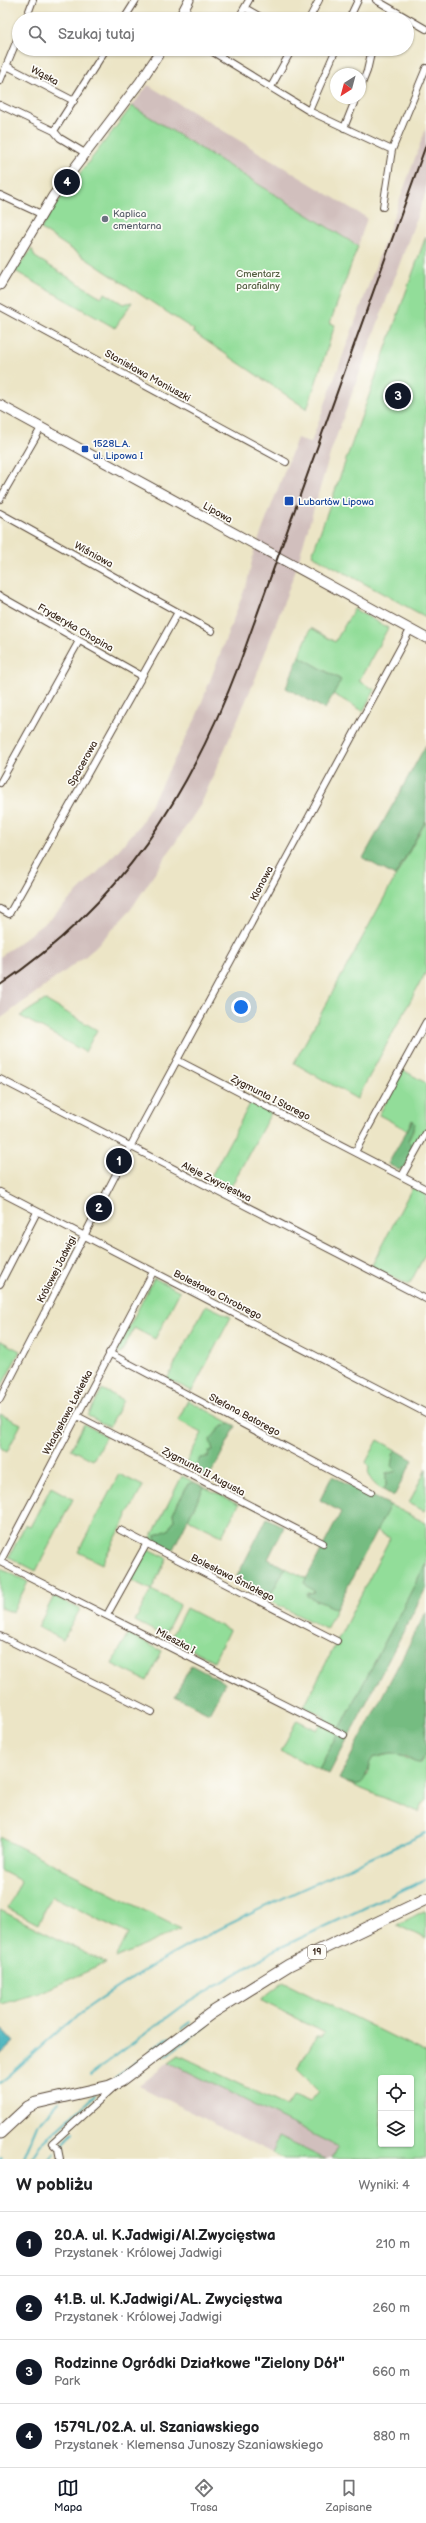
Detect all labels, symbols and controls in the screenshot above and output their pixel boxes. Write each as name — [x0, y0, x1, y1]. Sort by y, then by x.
search box — [12, 12, 414, 56]
icon: search — [26, 23, 48, 45]
text: Szukaj tutaj — [58, 25, 135, 44]
street label: Wąska — [29, 64, 61, 88]
north arrow — [330, 68, 366, 104]
pin: 4 — [54, 167, 80, 197]
place label: Kaplica cmentarna — [113, 208, 162, 232]
marker: Kaplica cmentarna — [100, 214, 110, 224]
park label: Cmentarz parafialny — [236, 268, 280, 292]
street label: Stanisława Moniuszki — [103, 347, 192, 404]
pin: 3 — [385, 381, 411, 411]
place label: 1528L.A. ul. Lipowa I — [93, 438, 143, 462]
marker: 1528L.A. ul. Lipowa I — [80, 444, 90, 454]
marker: Lubartów Lipowa — [283, 495, 295, 507]
place label: Lubartów Lipowa — [298, 496, 374, 508]
street label: Lipowa — [201, 500, 235, 526]
street label: Wiśniowa — [72, 539, 115, 571]
street label: Fryderyka Chopina — [35, 601, 116, 655]
street label: Spacerowa — [65, 738, 100, 788]
street label: Klonowa — [248, 864, 276, 903]
your location — [231, 997, 251, 1017]
street label: Zygmunta I Starego — [228, 1072, 313, 1123]
pin: 1 — [106, 1146, 132, 1176]
street label: Aleje Zwycięstwa — [180, 1159, 254, 1205]
pin: 2 — [86, 1193, 112, 1223]
street label: Królowej Jadwigi — [35, 1234, 79, 1305]
street label: Bolesława Chrobrego — [171, 1267, 264, 1323]
street label: Władysława Łokietka — [40, 1368, 96, 1457]
street label: Stefana Batorego — [207, 1391, 282, 1439]
street label: Zygmunta II Augusta — [159, 1445, 247, 1499]
street label: Bolesława Śmiałego — [189, 1552, 276, 1604]
street label: Mieszka I — [154, 1626, 197, 1656]
road number: 19 — [308, 1945, 326, 1959]
map controls — [378, 2075, 414, 2147]
button: locate — [378, 2075, 414, 2111]
button: layers — [378, 2111, 414, 2147]
text: W pobliżu — [16, 2175, 93, 2195]
text: Wyniki: 4 — [359, 2177, 410, 2193]
text: 20.A. ul. K.Jadwigi/Al.Zwycięstwa — [54, 2226, 276, 2245]
text: 1 — [26, 2236, 32, 2252]
text: 210 m — [376, 2236, 410, 2252]
text: Przystanek · Królowej Jadwigi — [54, 2245, 222, 2261]
text: 41.B. ul. K.Jadwigi/AL. Zwycięstwa — [54, 2290, 283, 2309]
text: 2 — [25, 2300, 33, 2316]
text: 260 m — [372, 2300, 410, 2316]
text: Przystanek · Królowej Jadwigi — [54, 2309, 222, 2325]
text: Rodzinne Ogródki Działkowe "Zielony Dół" — [54, 2354, 345, 2373]
text: 3 — [25, 2364, 33, 2380]
text: 660 m — [372, 2364, 410, 2380]
text: Park — [54, 2373, 80, 2389]
text: 1579L/02.A. ul. Szaniawskiego — [54, 2418, 259, 2437]
text: 4 — [25, 2428, 33, 2444]
text: 880 m — [373, 2428, 410, 2444]
text: Przystanek · Klemensa Junoszy Szaniawskiego — [54, 2437, 324, 2453]
tab: Mapa — [54, 2477, 82, 2514]
tab: Trasa — [190, 2477, 218, 2514]
tab: Zapisane — [326, 2477, 372, 2514]

